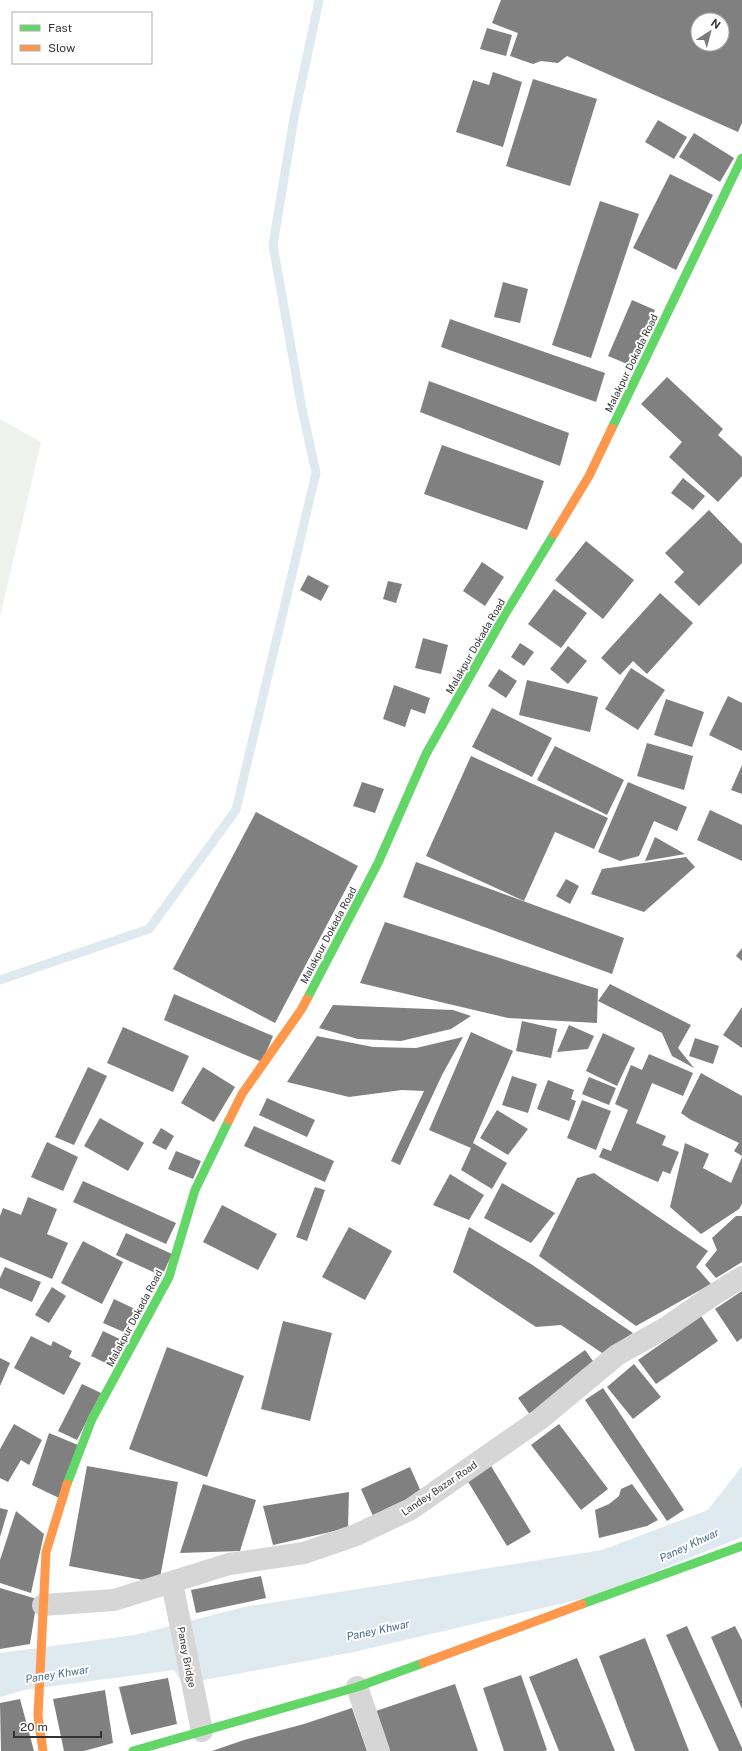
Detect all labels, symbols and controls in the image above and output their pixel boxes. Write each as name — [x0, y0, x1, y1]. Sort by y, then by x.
legend — [12, 12, 152, 64]
north arrow — [690, 12, 730, 52]
text: N — [709, 17, 723, 31]
text: Fast — [48, 21, 73, 35]
text: Slow — [48, 41, 76, 55]
street label: Malakpur Dokada Road — [602, 312, 660, 414]
street label: Malakpur Dokada Road — [443, 596, 507, 696]
street label: Malakpur Dokada Road — [297, 885, 359, 985]
street label: Malakpur Dokada Road — [103, 1268, 165, 1368]
street label: Landey Bazar Road — [399, 1458, 479, 1518]
water label: Paney Khwar — [657, 1526, 721, 1564]
water label: Paney Khwar — [345, 1617, 411, 1643]
street label: Paney Bridge — [175, 1626, 199, 1689]
water label: Paney Khwar — [24, 1663, 90, 1685]
scale bar — [14, 1713, 101, 1739]
text: 20 m — [20, 1720, 48, 1734]

